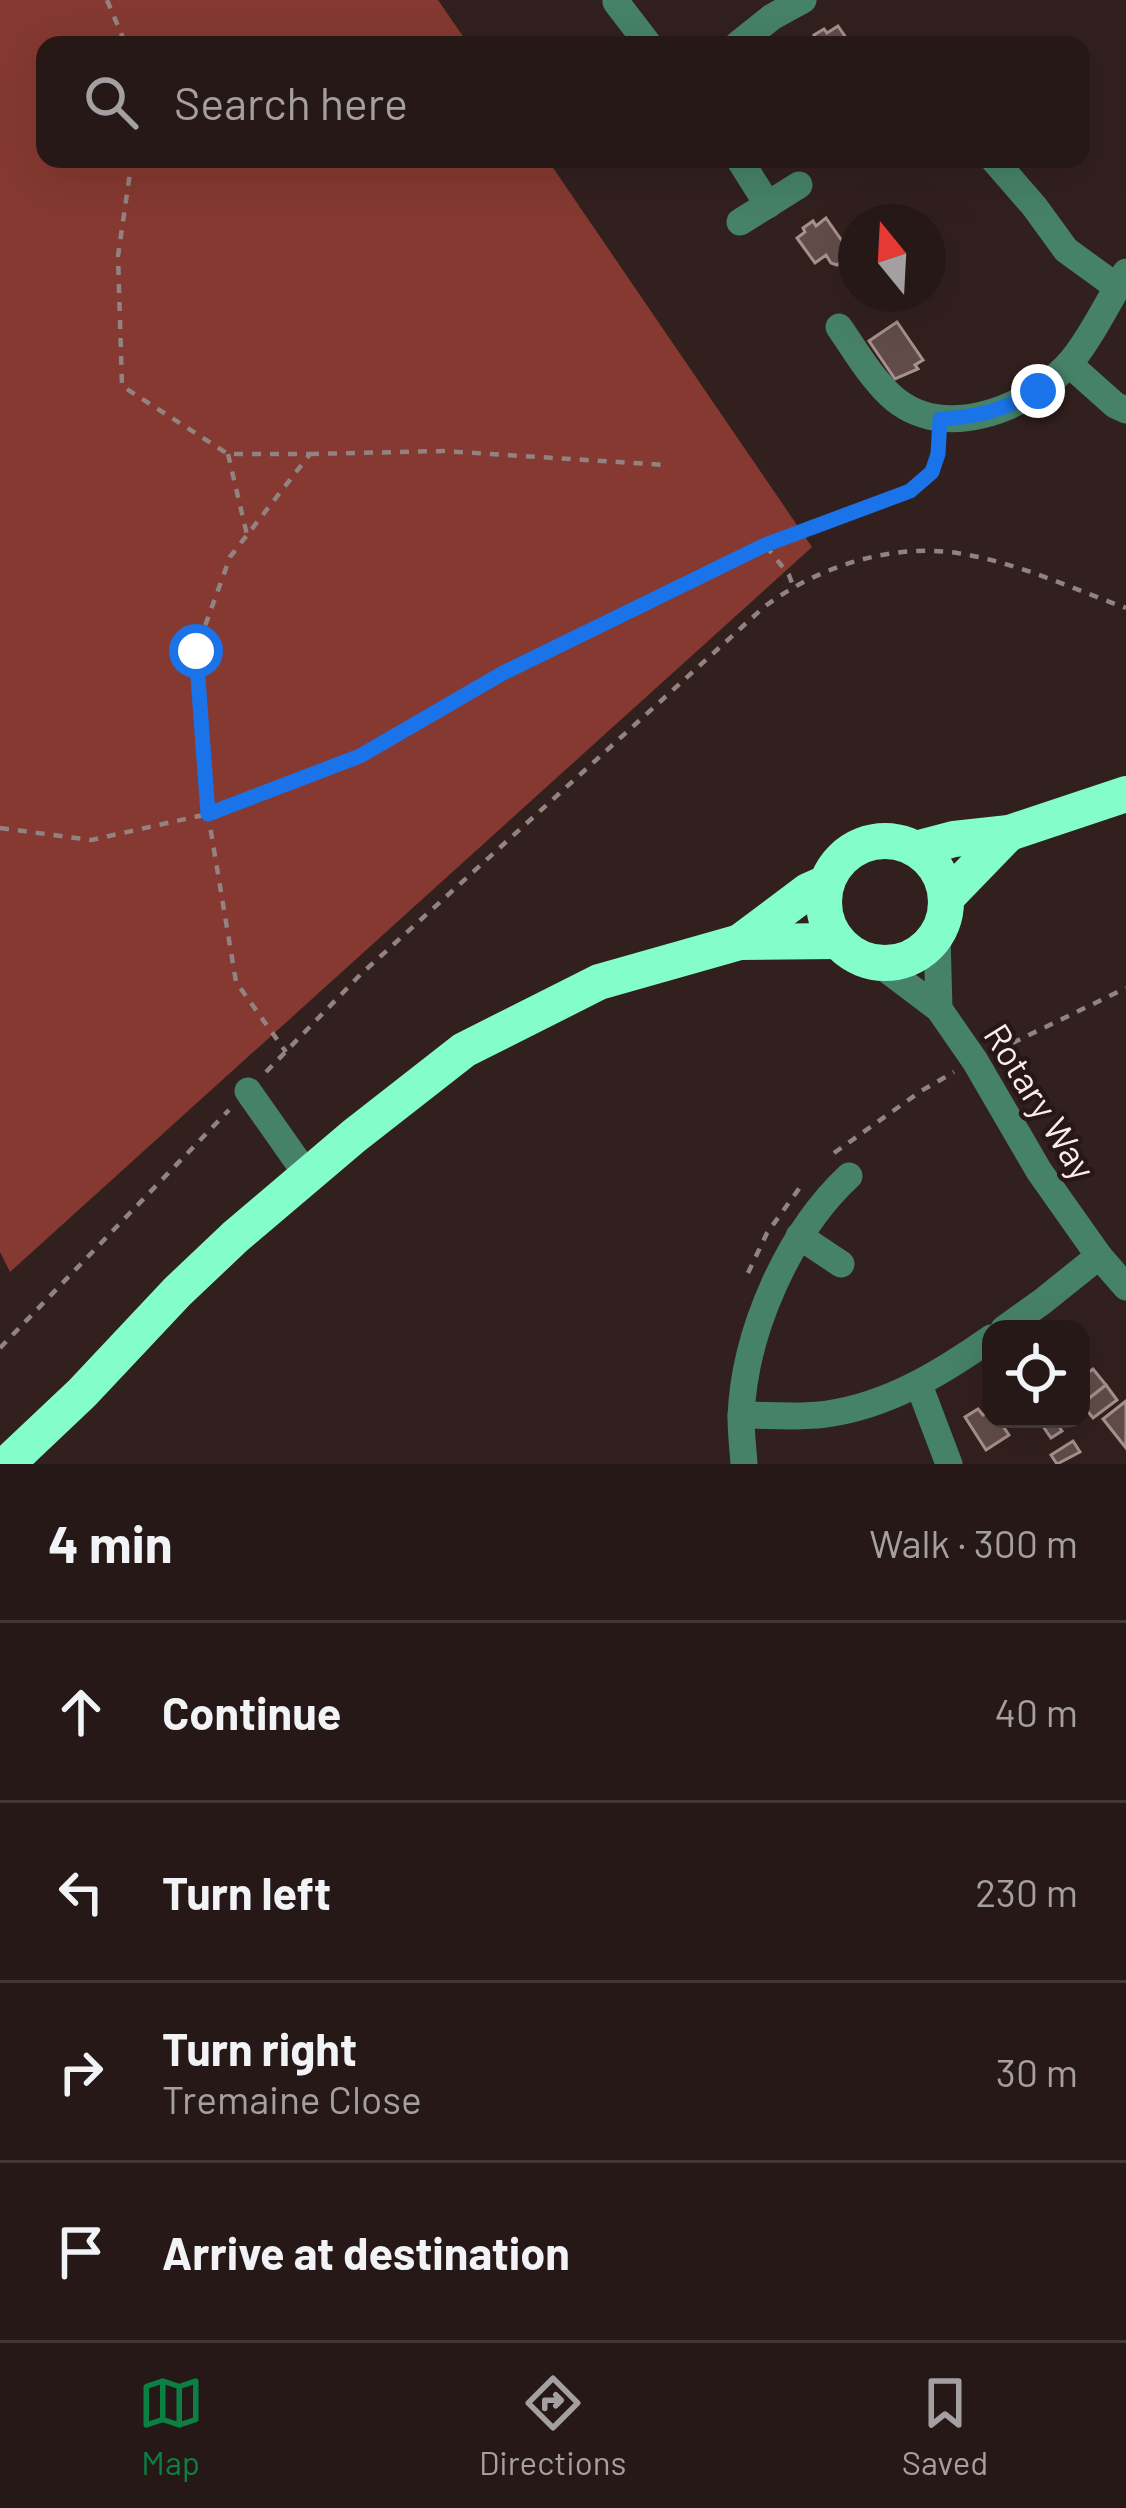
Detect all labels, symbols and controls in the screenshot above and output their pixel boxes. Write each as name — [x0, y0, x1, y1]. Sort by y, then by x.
search box — [36, 36, 1090, 168]
icon: search — [78, 69, 144, 135]
text: Search here — [174, 75, 408, 129]
north arrow — [838, 204, 946, 312]
route end — [1011, 364, 1065, 418]
route start — [169, 624, 223, 678]
street label: Rotary Way — [976, 1015, 1106, 1187]
map controls — [982, 1320, 1090, 1428]
button: locate — [982, 1320, 1090, 1428]
text: 4 min — [48, 1512, 173, 1573]
text: Walk · 300 m — [869, 1519, 1078, 1566]
icon: ahead — [48, 1679, 114, 1745]
text: Continue — [162, 1685, 341, 1739]
text: 40 m — [994, 1688, 1078, 1735]
icon: left — [48, 1859, 114, 1925]
text: Turn left — [162, 1865, 331, 1919]
text: 230 m — [975, 1868, 1078, 1915]
text: Turn right — [162, 2021, 357, 2075]
icon: right — [48, 2039, 114, 2105]
text: 30 m — [996, 2048, 1078, 2095]
text: Tremaine Close — [162, 2075, 422, 2122]
icon: arrive — [48, 2219, 114, 2285]
text: Arrive at destination — [162, 2225, 570, 2279]
tab: Map — [138, 2370, 204, 2482]
tab: Directions — [479, 2370, 626, 2482]
tab: Saved — [902, 2370, 988, 2482]

